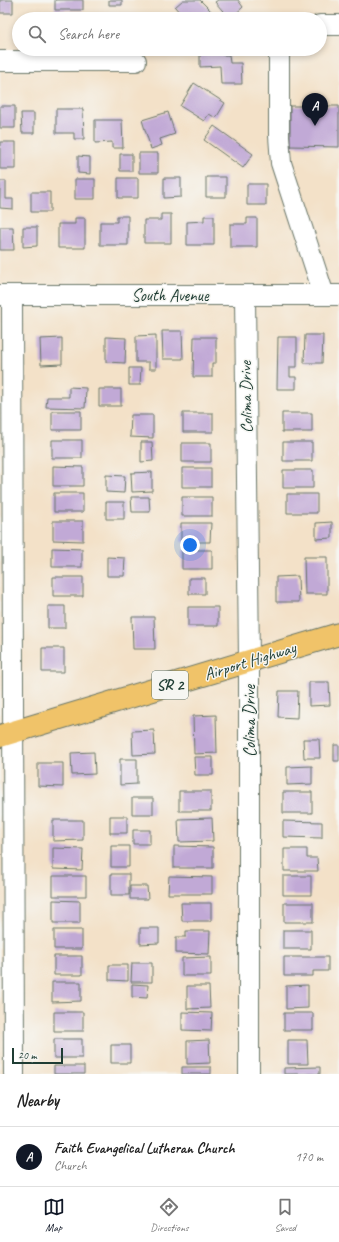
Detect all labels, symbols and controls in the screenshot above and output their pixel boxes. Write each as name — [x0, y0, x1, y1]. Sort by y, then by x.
search box — [12, 12, 327, 56]
icon: search — [26, 23, 48, 45]
text: Search here — [58, 25, 119, 44]
pin: A — [302, 93, 328, 126]
street label: South Avenue — [132, 285, 210, 306]
street label: Colima Drive — [235, 359, 257, 433]
your location — [180, 535, 200, 555]
street label: Airport Highway — [202, 637, 299, 685]
road number: SR 2 — [152, 671, 188, 699]
street label: Colima Drive — [239, 684, 260, 757]
scale bar — [12, 1046, 63, 1065]
text: 20 m — [18, 1048, 37, 1062]
text: Nearby — [16, 1090, 59, 1111]
text: Faith Evangelical Lutheran Church — [54, 1139, 235, 1158]
text: A — [26, 1149, 32, 1165]
text: 170 m — [295, 1149, 323, 1165]
text: Church — [54, 1158, 87, 1174]
tab: Map — [43, 1196, 65, 1234]
tab: Directions — [150, 1196, 189, 1234]
tab: Saved — [274, 1196, 296, 1234]

